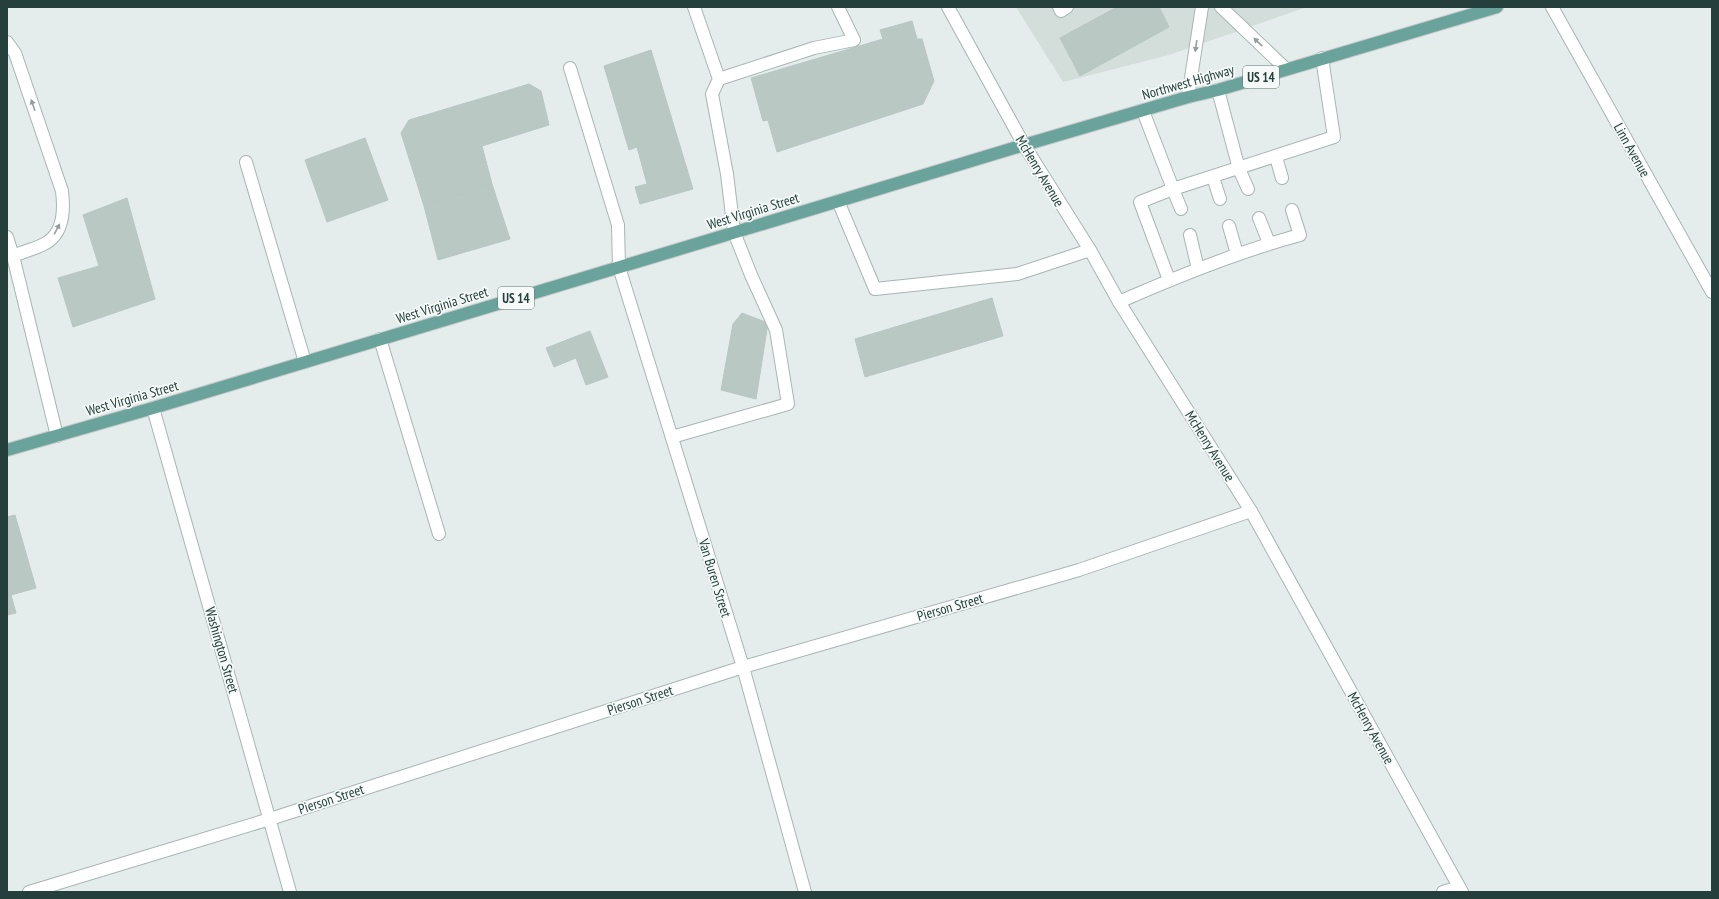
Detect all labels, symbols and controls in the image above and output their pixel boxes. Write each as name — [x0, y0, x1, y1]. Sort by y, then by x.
one-way arrow — [1253, 37, 1263, 47]
one-way arrow — [1193, 39, 1199, 52]
street label: Northwest Highway — [1140, 60, 1237, 104]
road number: US 14 — [1243, 66, 1279, 88]
one-way arrow — [30, 99, 36, 111]
street label: Linn Avenue — [1610, 120, 1654, 180]
street label: McHenry Avenue — [1012, 132, 1068, 210]
street label: West Virginia Street — [705, 188, 801, 234]
one-way arrow — [53, 223, 60, 235]
street label: West Virginia Street — [394, 282, 490, 328]
road number: US 14 — [498, 287, 534, 309]
street label: West Virginia Street — [84, 376, 180, 420]
street label: McHenry Avenue — [1181, 407, 1239, 485]
street label: Van Buren Street — [694, 536, 735, 620]
street label: Pierson Street — [915, 589, 985, 625]
street label: Washington Street — [201, 605, 243, 695]
street label: Pierson Street — [605, 681, 675, 719]
street label: McHenry Avenue — [1344, 689, 1398, 768]
street label: Pierson Street — [296, 780, 366, 818]

